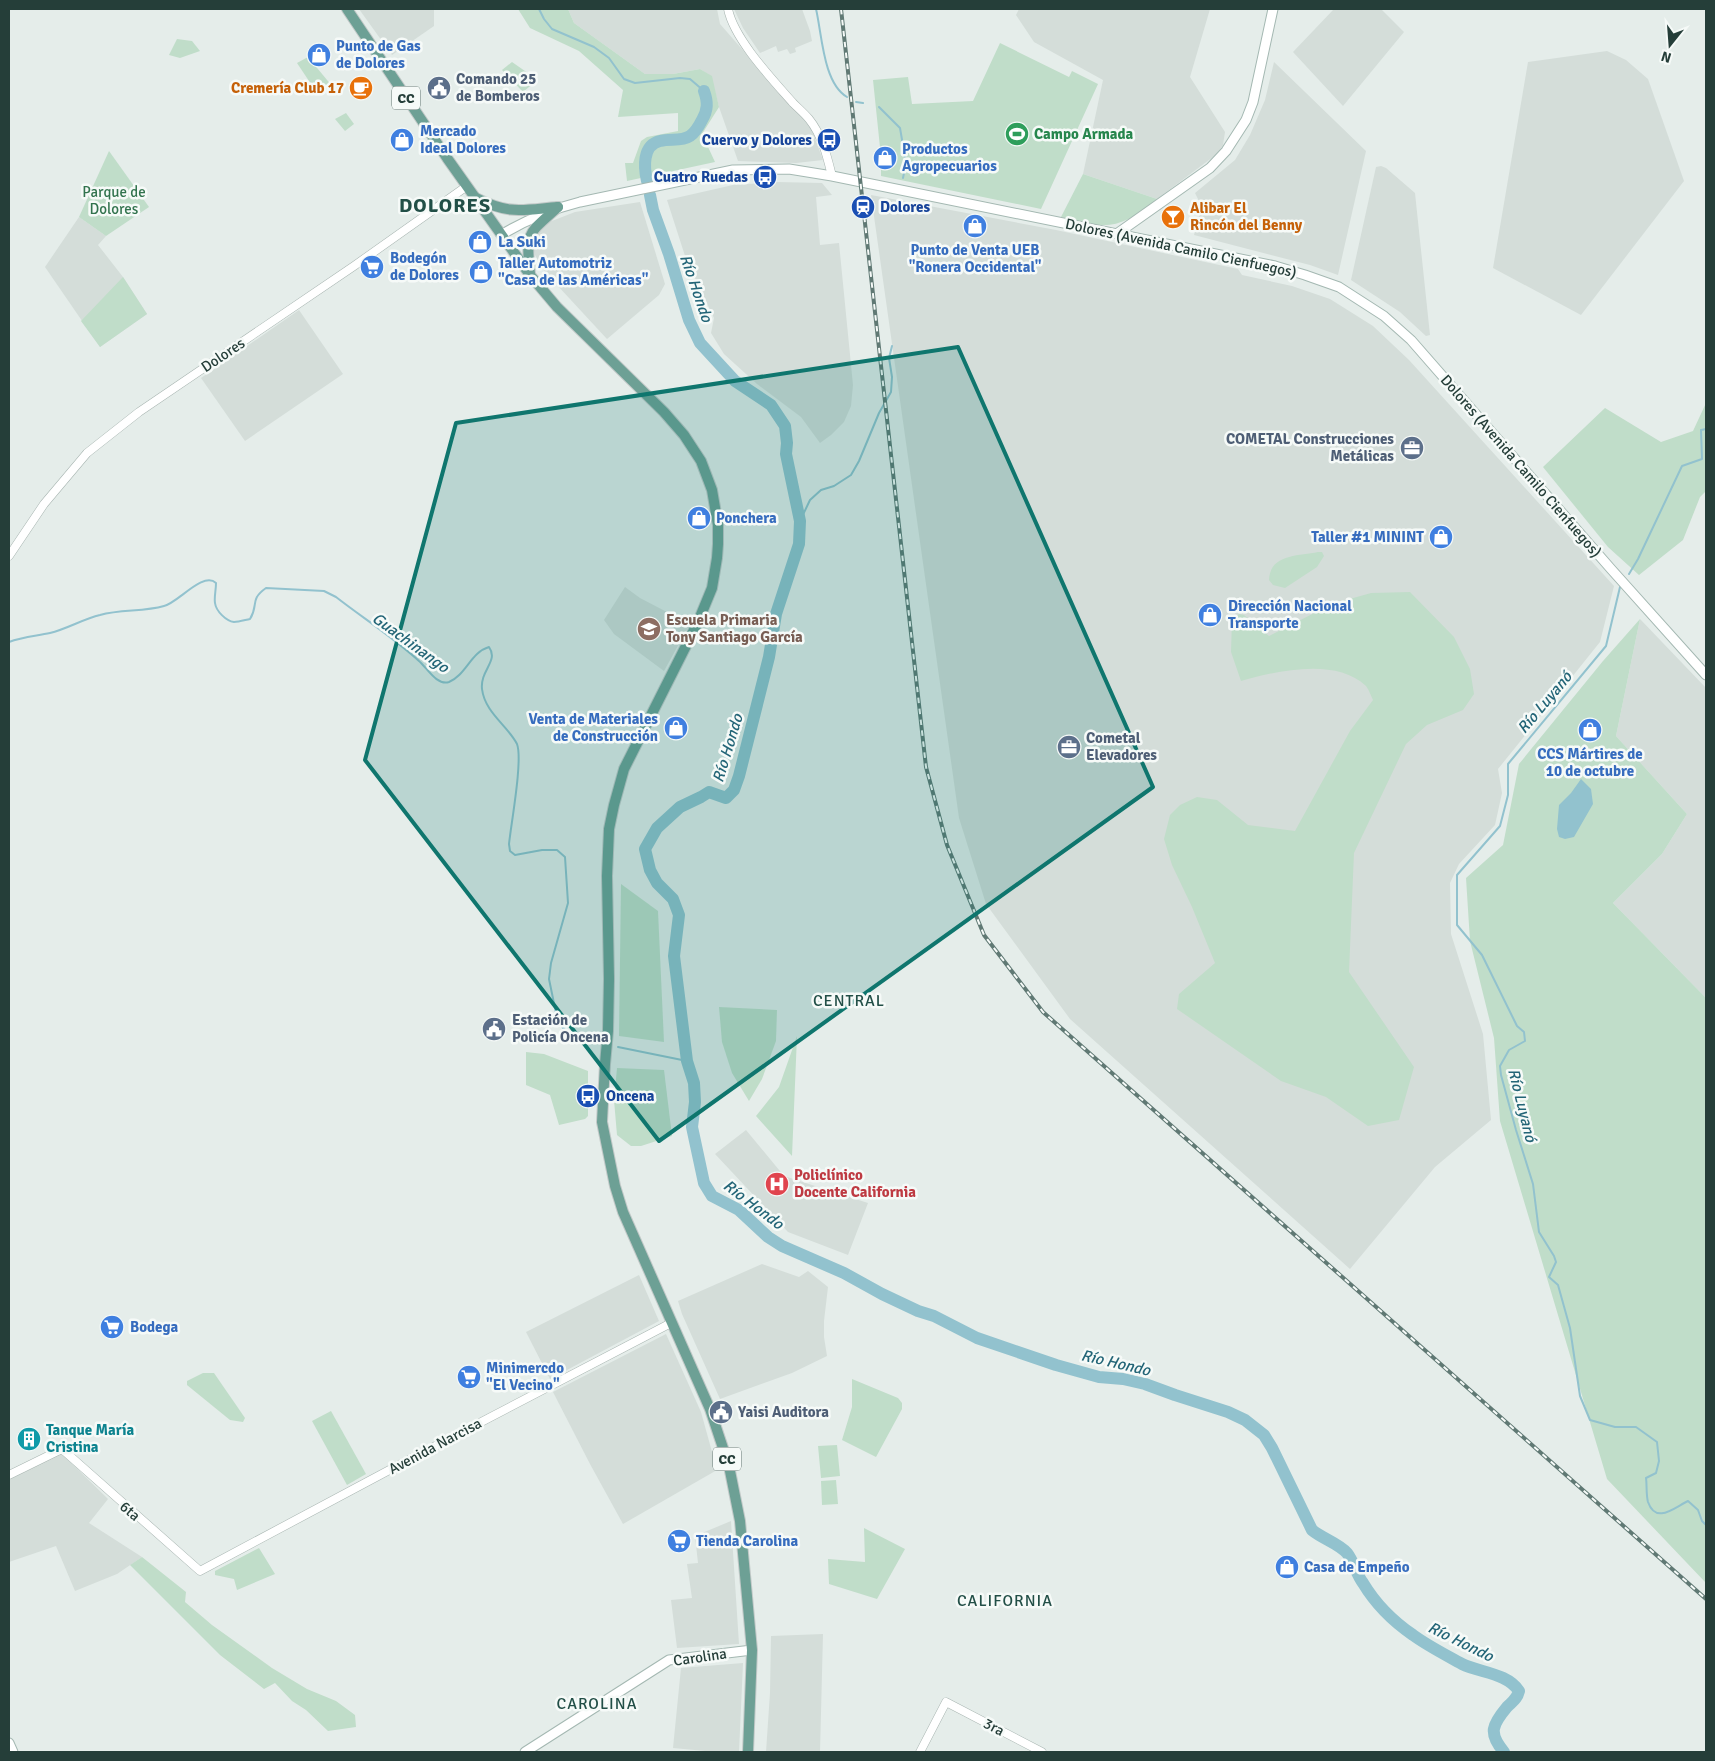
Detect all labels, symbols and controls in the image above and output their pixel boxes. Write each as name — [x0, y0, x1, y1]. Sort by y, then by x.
north arrow — [1645, 20, 1695, 70]
place label: Punto de Gas de Dolores — [336, 37, 421, 72]
shop icon: Punto de Gas de Dolores — [306, 42, 332, 68]
text: N — [1659, 47, 1673, 67]
place label: Comando 25 de Bomberos — [456, 70, 540, 105]
cafe icon: Cremería Club 17 — [348, 75, 374, 101]
public building icon: Comando 25 de Bomberos — [426, 75, 452, 101]
place label: Cremería Club 17 — [231, 79, 344, 97]
road number: CC — [392, 86, 420, 110]
sports icon: Campo Armada — [1004, 121, 1030, 147]
place label: Mercado Ideal Dolores — [420, 122, 506, 157]
place label: Campo Armada — [1034, 125, 1134, 143]
shop icon: Mercado Ideal Dolores — [389, 127, 415, 153]
bus stop icon: Cuervo y Dolores — [816, 127, 842, 153]
place label: Cuervo y Dolores — [702, 131, 812, 149]
place label: Productos Agropecuarios — [902, 140, 997, 175]
shop icon: Productos Agropecuarios — [872, 145, 898, 171]
bus stop icon: Cuatro Ruedas — [752, 164, 778, 190]
place label: Cuatro Ruedas — [654, 168, 748, 186]
park label: Parque de Dolores — [82, 183, 146, 218]
district label: DOLORES — [399, 193, 491, 218]
station icon: Dolores — [850, 194, 876, 220]
place label: Dolores — [880, 198, 930, 216]
place label: Alibar El Rincón del Benny — [1190, 199, 1303, 234]
bar icon: Alibar El Rincón del Benny — [1160, 204, 1186, 230]
shop icon: Punto de Venta UEB "Ronera Occidental" — [962, 213, 988, 239]
street label: Dolores (Avenida Camilo Cienfuegos) — [1064, 215, 1298, 281]
shop icon: La Suki — [467, 229, 493, 255]
place label: La Suki — [498, 233, 546, 251]
place label: Punto de Venta UEB "Ronera Occidental" — [909, 241, 1042, 276]
place label: Bodegón de Dolores — [390, 249, 459, 284]
water label: Río Hondo — [675, 252, 717, 326]
supermarket icon: Bodegón de Dolores — [359, 254, 385, 280]
place label: Taller Automotriz "Casa de las Américas" — [498, 254, 649, 289]
shop icon: Taller Automotriz "Casa de las Américas" — [468, 259, 494, 285]
street label: Dolores — [198, 334, 249, 376]
street label: Dolores (Avenida Camilo Cienfuegos) — [1437, 371, 1605, 561]
place label: COMETAL Construcciones Metálicas — [1226, 430, 1394, 465]
office icon: COMETAL Construcciones Metálicas — [1399, 435, 1425, 461]
shop icon: Ponchera — [686, 505, 712, 531]
place label: Ponchera — [716, 509, 777, 527]
shop icon: Taller #1 MININT — [1428, 524, 1454, 550]
place label: Taller #1 MININT — [1311, 528, 1424, 546]
place label: Dirección Nacional Transporte — [1228, 597, 1352, 632]
shop icon: Dirección Nacional Transporte — [1197, 602, 1223, 628]
water label: Guachinango — [368, 608, 453, 678]
place label: Escuela Primaria Tony Santiago García — [666, 611, 803, 646]
school or university icon: Escuela Primaria Tony Santiago García — [636, 616, 662, 642]
water label: Río Luyanó — [1513, 666, 1578, 738]
place label: Venta de Materiales de Construcción — [528, 710, 658, 745]
water label: Río Hondo — [708, 711, 748, 785]
shop icon: Venta de Materiales de Construcción — [663, 715, 689, 741]
shop icon: CCS Mártires de 10 de octubre — [1577, 717, 1603, 743]
place label: Cometal Elevadores — [1086, 729, 1157, 764]
office icon: Cometal Elevadores — [1056, 734, 1082, 760]
place label: CCS Mártires de 10 de octubre — [1537, 745, 1643, 780]
district label: CENTRAL — [813, 991, 885, 1011]
place label: Estación de Policía Oncena — [512, 1011, 609, 1046]
public building icon: Estación de Policía Oncena — [481, 1016, 507, 1042]
water label: Río Luyanó — [1503, 1066, 1541, 1146]
bus stop icon: Oncena — [575, 1083, 601, 1109]
place label: Oncena — [606, 1087, 655, 1105]
place label: Policlínico Docente California — [794, 1166, 916, 1201]
hospital icon: Policlínico Docente California — [764, 1171, 790, 1197]
water label: Río Hondo — [719, 1176, 788, 1234]
supermarket icon: Bodega — [99, 1314, 125, 1340]
place label: Bodega — [130, 1318, 179, 1336]
water label: Río Hondo — [1079, 1345, 1153, 1381]
place label: Minimercdo "El Vecino" — [486, 1359, 564, 1394]
supermarket icon: Minimercdo "El Vecino" — [456, 1364, 482, 1390]
public building icon: Yaisi Auditora — [708, 1399, 734, 1425]
place label: Yaisi Auditora — [737, 1403, 829, 1421]
street label: Avenida Narcisa — [385, 1414, 485, 1478]
place label: Tanque María Cristina — [46, 1421, 134, 1456]
building icon: Tanque María Cristina — [16, 1426, 42, 1452]
road number: CC — [713, 1448, 741, 1470]
street label: 6ta — [116, 1497, 144, 1525]
supermarket icon: Tienda Carolina — [666, 1528, 692, 1554]
place label: Tienda Carolina — [696, 1532, 798, 1550]
shop icon: Casa de Empeño — [1274, 1554, 1300, 1580]
place label: Casa de Empeño — [1304, 1558, 1410, 1576]
district label: CALIFORNIA — [957, 1591, 1053, 1611]
water label: Río Hondo — [1425, 1617, 1497, 1667]
street label: Carolina — [672, 1644, 728, 1670]
district label: CAROLINA — [557, 1694, 637, 1714]
street label: 3ra — [980, 1714, 1008, 1740]

